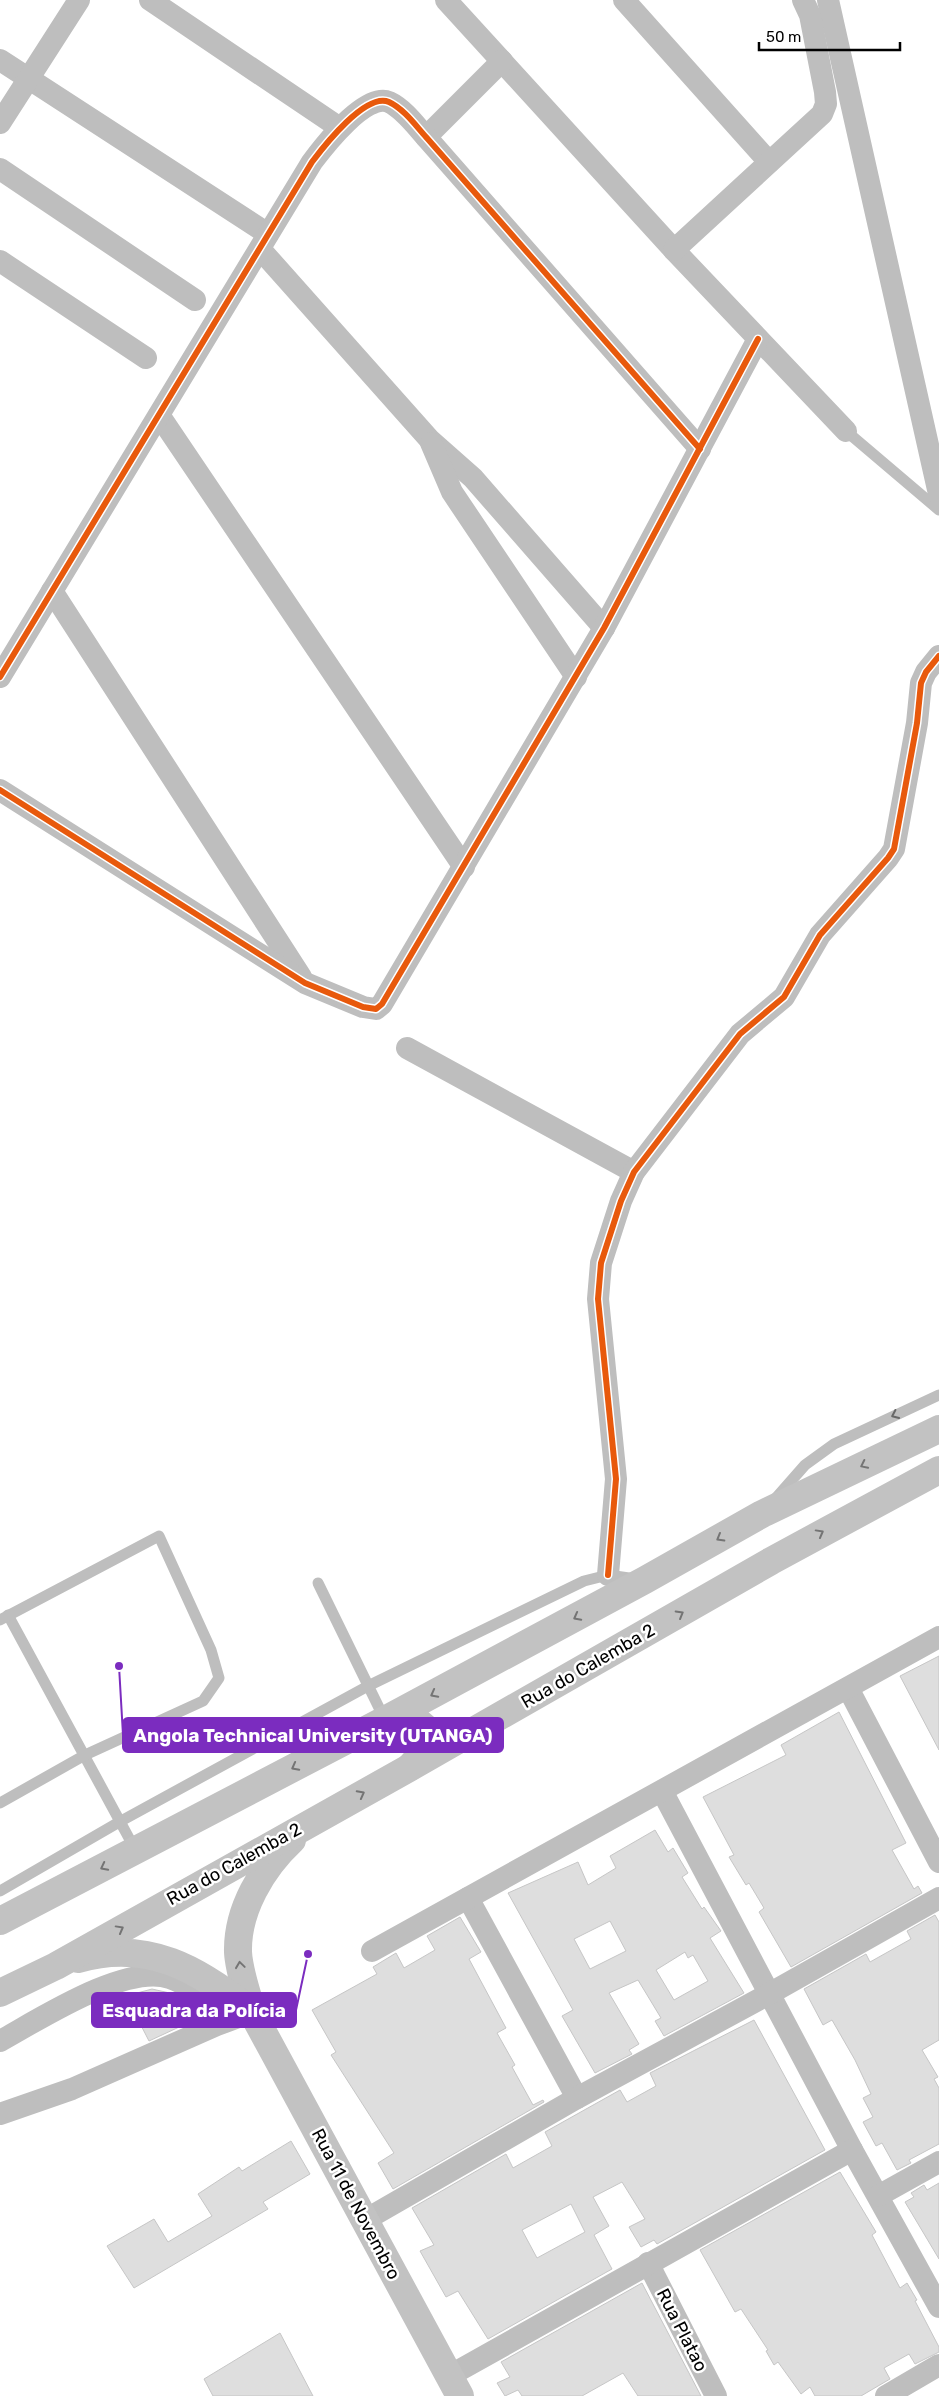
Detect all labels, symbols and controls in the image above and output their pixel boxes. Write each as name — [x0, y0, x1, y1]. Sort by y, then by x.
scale bar — [759, 20, 900, 52]
text: 50 m — [766, 28, 801, 46]
one-way arrow — [891, 1409, 900, 1420]
one-way arrow — [860, 1459, 869, 1469]
one-way arrow — [815, 1529, 824, 1539]
one-way arrow — [716, 1532, 725, 1542]
one-way arrow — [574, 1610, 583, 1620]
one-way arrow — [674, 1610, 683, 1620]
street label: Rua do Calemba 2 — [517, 1619, 659, 1713]
one-way arrow — [431, 1687, 440, 1697]
callout: Angola Technical University (UTANGA) — [123, 1718, 503, 1752]
text: Angola Technical University (UTANGA) — [133, 1724, 493, 1747]
one-way arrow — [291, 1761, 300, 1771]
one-way arrow — [356, 1790, 365, 1800]
street label: Rua do Calemba 2 — [163, 1818, 305, 1910]
one-way arrow — [101, 1861, 110, 1871]
one-way arrow — [115, 1925, 124, 1935]
one-way arrow — [235, 1961, 246, 1969]
callout: Esquadra da Polícia — [92, 1993, 296, 2027]
text: Esquadra da Polícia — [102, 1999, 286, 2022]
street label: Rua 11 de Novembro — [307, 2125, 405, 2283]
street label: Rua Platao — [652, 2285, 712, 2375]

